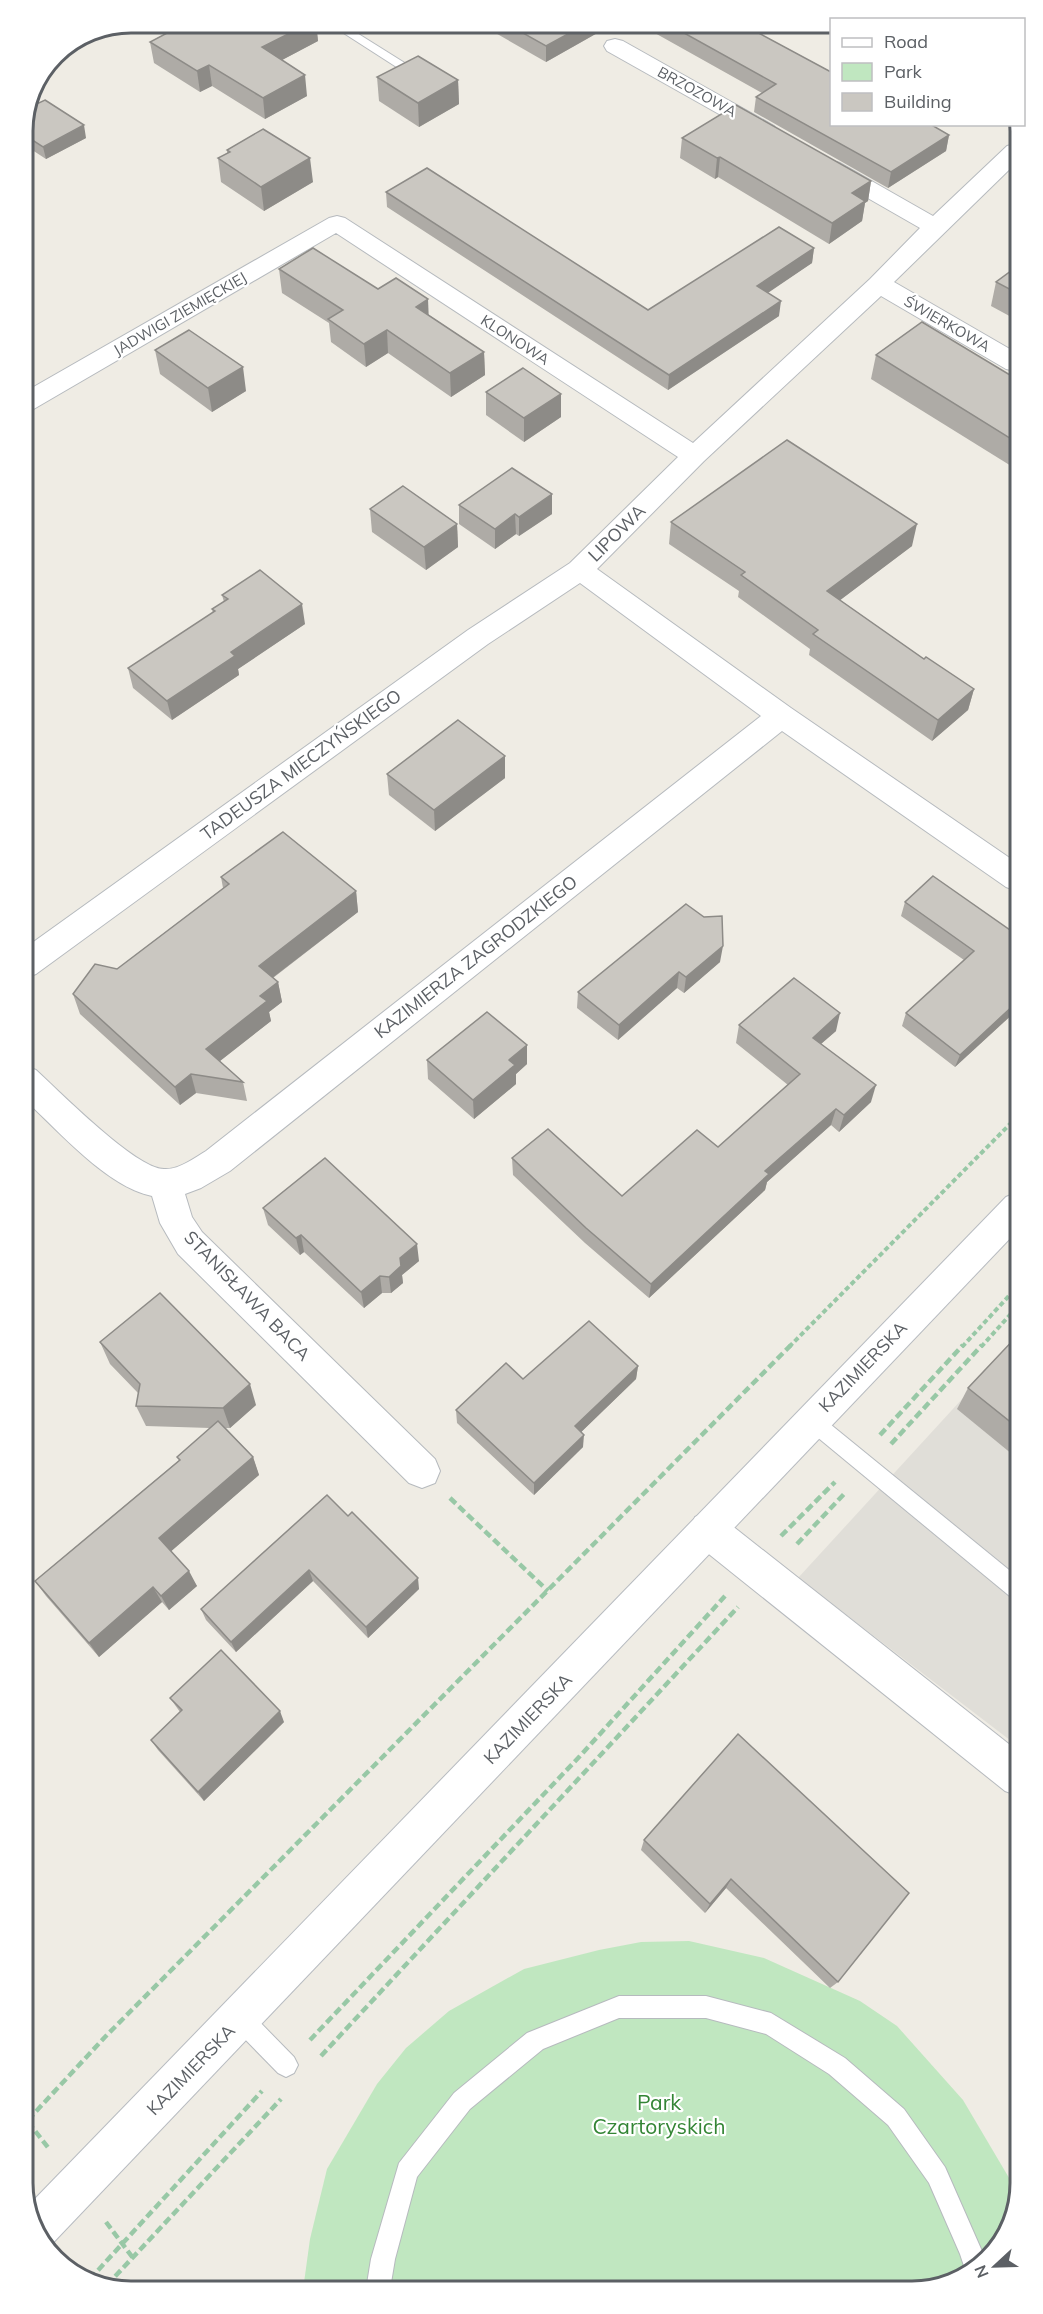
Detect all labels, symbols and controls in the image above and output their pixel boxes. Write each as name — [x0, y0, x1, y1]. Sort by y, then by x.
legend — [830, 18, 1025, 126]
text: Road — [884, 30, 928, 53]
text: Park — [884, 60, 923, 83]
street label: BRZOZOWA — [654, 62, 740, 121]
text: Building — [884, 90, 952, 113]
street label: JADWIGI ZIEMIĘCKIEJ — [110, 268, 250, 360]
street label: ŚWIERKOWA — [901, 291, 994, 356]
street label: KLONOWA — [477, 310, 553, 369]
street label: LIPOWA — [583, 499, 650, 566]
street label: TADEUSZA MIECZYŃSKIEGO — [196, 684, 406, 845]
street label: KAZIMIERZA ZAGRODZKIEGO — [370, 870, 582, 1043]
street label: STANISŁAWA BACA — [179, 1226, 315, 1365]
street label: KAZIMIERSKA — [813, 1316, 912, 1417]
street label: KAZIMIERSKA — [478, 1668, 577, 1769]
street label: KAZIMIERSKA — [141, 2019, 240, 2120]
park label: Park Czartoryskich — [593, 2089, 725, 2139]
north arrow — [965, 2236, 1025, 2296]
text: N — [970, 2262, 993, 2281]

